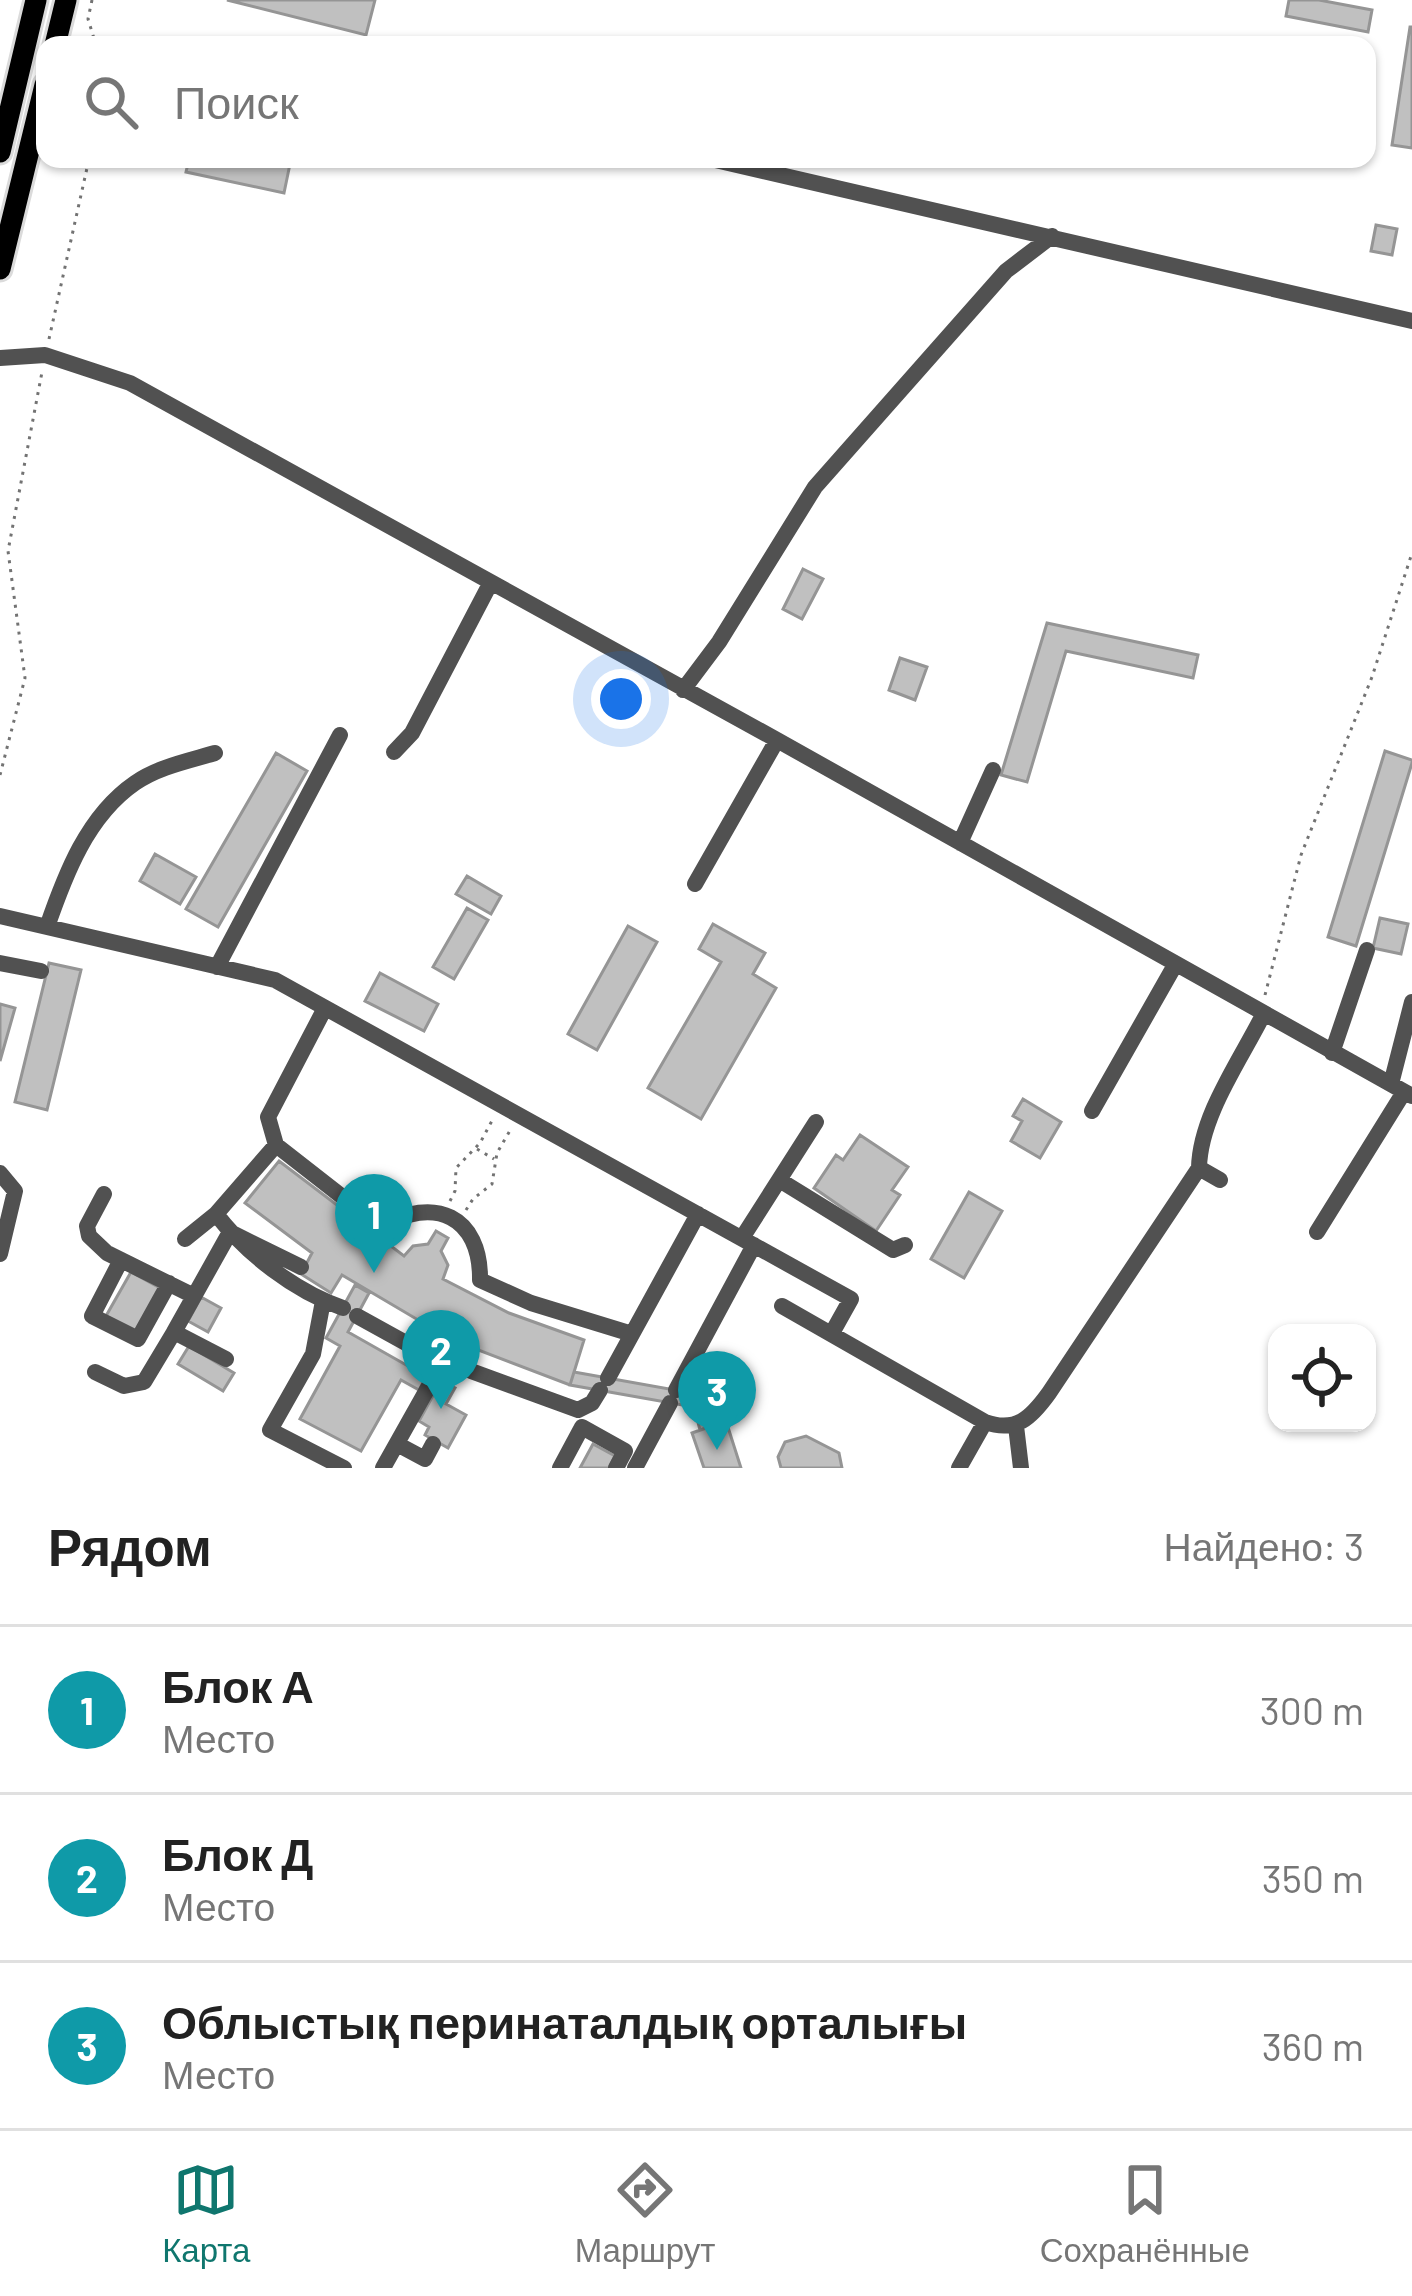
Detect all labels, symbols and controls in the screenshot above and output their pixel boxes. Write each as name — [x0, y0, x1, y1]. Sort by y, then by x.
search box — [36, 36, 1376, 168]
icon: search — [78, 69, 144, 135]
text: Поиск — [174, 74, 299, 128]
your location — [591, 669, 651, 729]
pin: 1 — [335, 1174, 413, 1273]
pin: 2 — [402, 1310, 480, 1409]
map controls — [1268, 1324, 1376, 1432]
button: locate — [1268, 1324, 1376, 1432]
pin: 3 — [678, 1351, 756, 1450]
text: Рядом — [48, 1515, 212, 1576]
text: Найдено: 3 — [1164, 1522, 1364, 1569]
text: Блок А — [162, 1658, 314, 1712]
text: 1 — [80, 1686, 94, 1733]
text: 300 m — [1260, 1686, 1364, 1733]
text: Место — [162, 1714, 275, 1761]
text: Блок Д — [162, 1826, 313, 1880]
text: 2 — [76, 1854, 98, 1901]
text: 350 m — [1262, 1854, 1364, 1901]
text: Место — [162, 1882, 275, 1929]
text: Облыстық перинаталдық орталығы — [162, 1994, 967, 2048]
text: 3 — [76, 2022, 98, 2069]
text: 360 m — [1262, 2022, 1364, 2069]
text: Место — [162, 2050, 275, 2097]
tab: Карта — [162, 2157, 250, 2270]
tab: Маршрут — [575, 2157, 715, 2270]
tab: Сохранённые — [1040, 2157, 1250, 2270]

